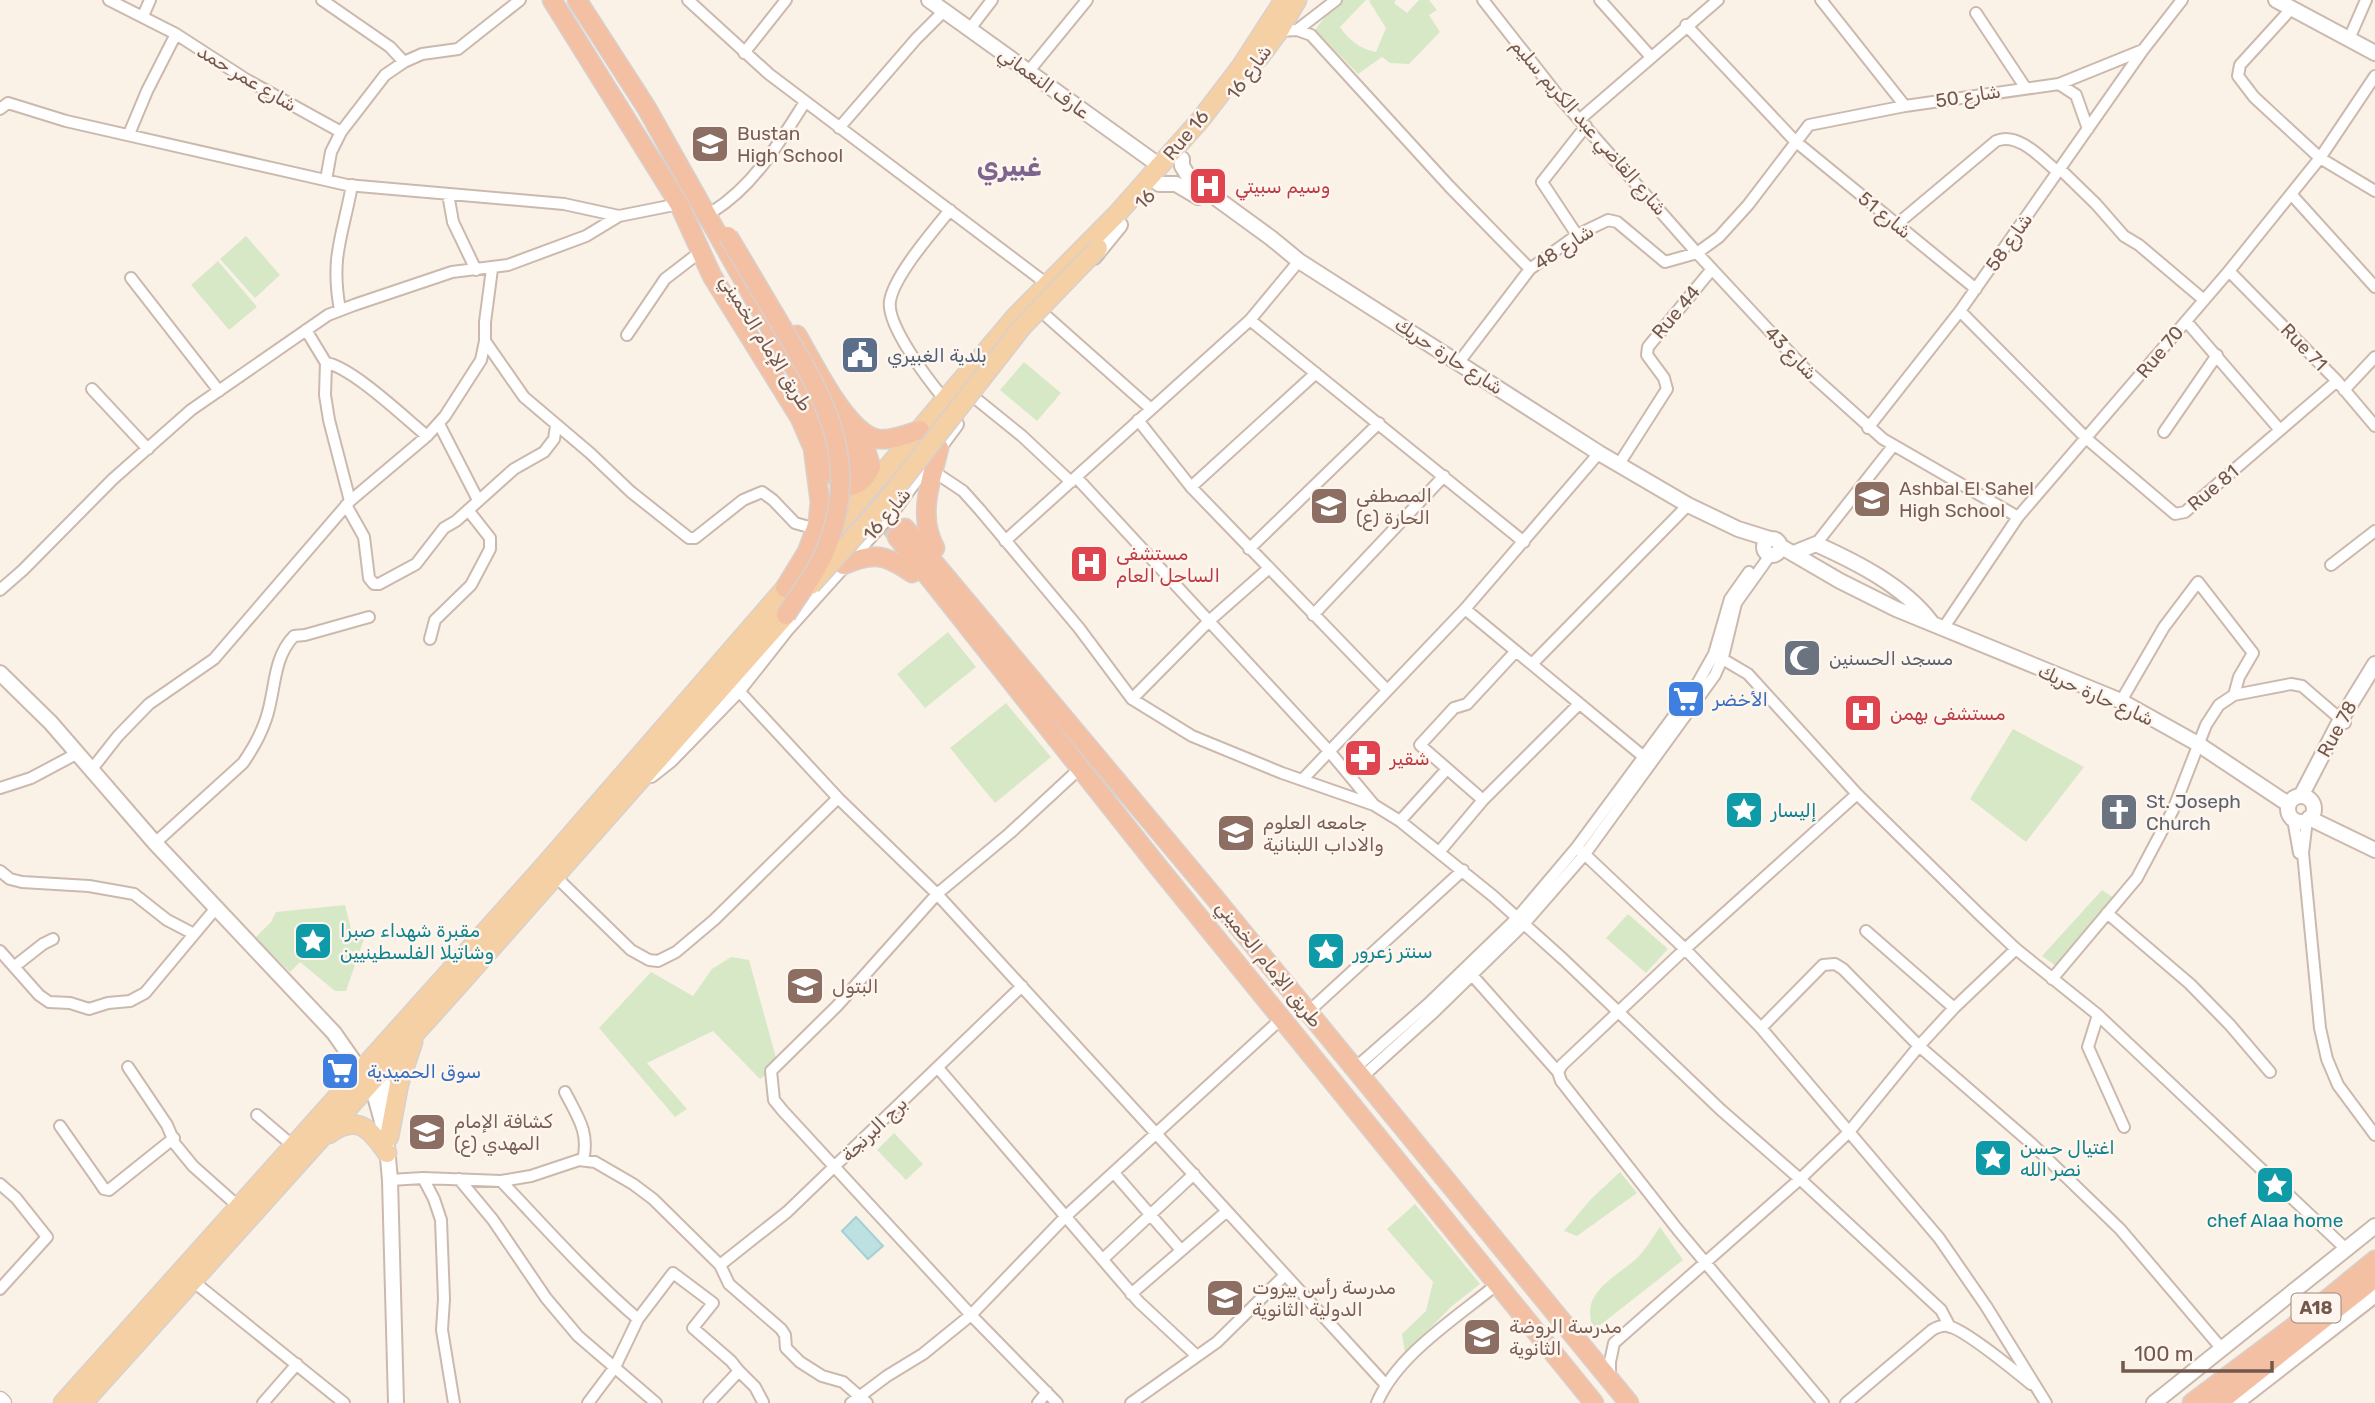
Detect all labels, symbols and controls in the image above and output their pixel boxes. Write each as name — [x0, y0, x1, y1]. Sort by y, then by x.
street label: شارع القاضي عبد الكريم سليم — [1504, 34, 1672, 222]
street label: شارع عمر حمد — [192, 39, 301, 118]
street label: شارع 16 — [1221, 40, 1278, 105]
street label: عارف النعماني — [992, 42, 1094, 126]
street label: شارع 50 — [1934, 79, 2003, 114]
street label: Rue 16 — [1158, 105, 1214, 165]
place label: Bustan High School — [737, 122, 843, 167]
school or university icon: Bustan High School — [689, 123, 731, 165]
district label: غبيري — [977, 152, 1042, 186]
hospital icon: وسيم سبيتي — [1187, 165, 1229, 207]
place label: وسيم سبيتي — [1235, 175, 1330, 201]
street label: 16 — [1130, 184, 1160, 214]
street label: شارع 51 — [1852, 187, 1916, 245]
street label: شارع 58 — [1981, 208, 2039, 277]
street label: شارع 48 — [1530, 219, 1599, 276]
street label: طريق الإمام الخميني — [712, 270, 817, 417]
street label: Rue 44 — [1647, 280, 1705, 343]
street label: شارع حارة حريك — [1389, 312, 1507, 401]
street label: Rue 71 — [2276, 318, 2332, 376]
street label: شارع 43 — [1758, 321, 1822, 386]
street label: Rue 70 — [2132, 321, 2188, 383]
public building icon: بلدية الغبيري — [839, 334, 881, 376]
place label: بلدية الغبيري — [887, 344, 987, 369]
street label: Rue 81 — [2183, 460, 2243, 516]
place label: Ashbal El Sahel High School — [1899, 477, 2034, 522]
school or university icon: Ashbal El Sahel High School — [1851, 478, 1893, 520]
street label: شارع 16 — [858, 483, 917, 546]
place label: المصطفى الحارة (ع) — [1356, 484, 1432, 531]
school or university icon: المصطفى الحارة (ع) — [1308, 485, 1350, 527]
place label: مستشفى الساحل العام — [1116, 542, 1220, 588]
hospital icon: مستشفى الساحل العام — [1068, 543, 1110, 585]
mosque icon: مسجد الحسنين — [1781, 637, 1823, 679]
place label: مسجد الحسنين — [1829, 647, 1953, 670]
street label: شارع حارة حريك — [2034, 659, 2158, 733]
supermarket icon: الأخضر — [1665, 678, 1707, 720]
place label: الأخضر — [1712, 688, 1768, 711]
hospital icon: مستشفى بهمن — [1842, 692, 1884, 734]
street label: Rue 78 — [2312, 697, 2362, 761]
place label: مستشفى بهمن — [1890, 702, 2006, 725]
pharmacy icon: شقير — [1342, 737, 1384, 779]
place label: شقير — [1389, 747, 1430, 770]
place icon: إليسار — [1723, 789, 1765, 831]
place label: St. Joseph Church — [2146, 790, 2241, 835]
church icon: St. Joseph Church — [2098, 791, 2140, 833]
place label: إليسار — [1770, 799, 1816, 822]
place label: جامعه العلوم والاداب اللبنانية — [1263, 811, 1384, 856]
school or university icon: جامعه العلوم والاداب اللبنانية — [1215, 812, 1257, 854]
street label: طريق الإمام الخميني — [1208, 896, 1327, 1034]
place label: مقبرة شهداء صبرا وشاتيلا الفلسطينيين — [340, 919, 494, 964]
place icon: مقبرة شهداء صبرا وشاتيلا الفلسطينيين — [292, 920, 334, 962]
place icon: سنتر زعرور — [1305, 930, 1347, 972]
place label: سنتر زعرور — [1352, 940, 1433, 963]
school or university icon: البتول — [784, 965, 826, 1007]
place label: البتول — [832, 975, 878, 998]
supermarket icon: سوق الحمیدیة — [319, 1050, 361, 1092]
place label: سوق الحمیدیة — [367, 1060, 481, 1083]
street label: برج البرنجة — [836, 1092, 913, 1168]
place label: كشافة الإمام المهدي (ع) — [454, 1110, 553, 1157]
school or university icon: كشافة الإمام المهدي (ع) — [406, 1111, 448, 1153]
place label: اغتيال حسن نصر الله — [2020, 1136, 2115, 1181]
place icon: اغتيال حسن نصر الله — [1972, 1137, 2014, 1179]
place icon: chef Alaa home — [2254, 1164, 2296, 1206]
place label: chef Alaa home — [2207, 1209, 2343, 1232]
place label: مدرسة رأس بيروت الدولية الثانوية — [1252, 1276, 1396, 1321]
school or university icon: مدرسة رأس بيروت الدولية الثانوية — [1204, 1277, 1246, 1319]
road number: A18 — [2292, 1294, 2340, 1322]
place label: مدرسة الروضة الثانوية — [1509, 1315, 1622, 1360]
school or university icon: مدرسة الروضة الثانوية — [1461, 1316, 1503, 1358]
scale bar — [2123, 1330, 2272, 1374]
text: 100 m — [2134, 1341, 2193, 1366]

